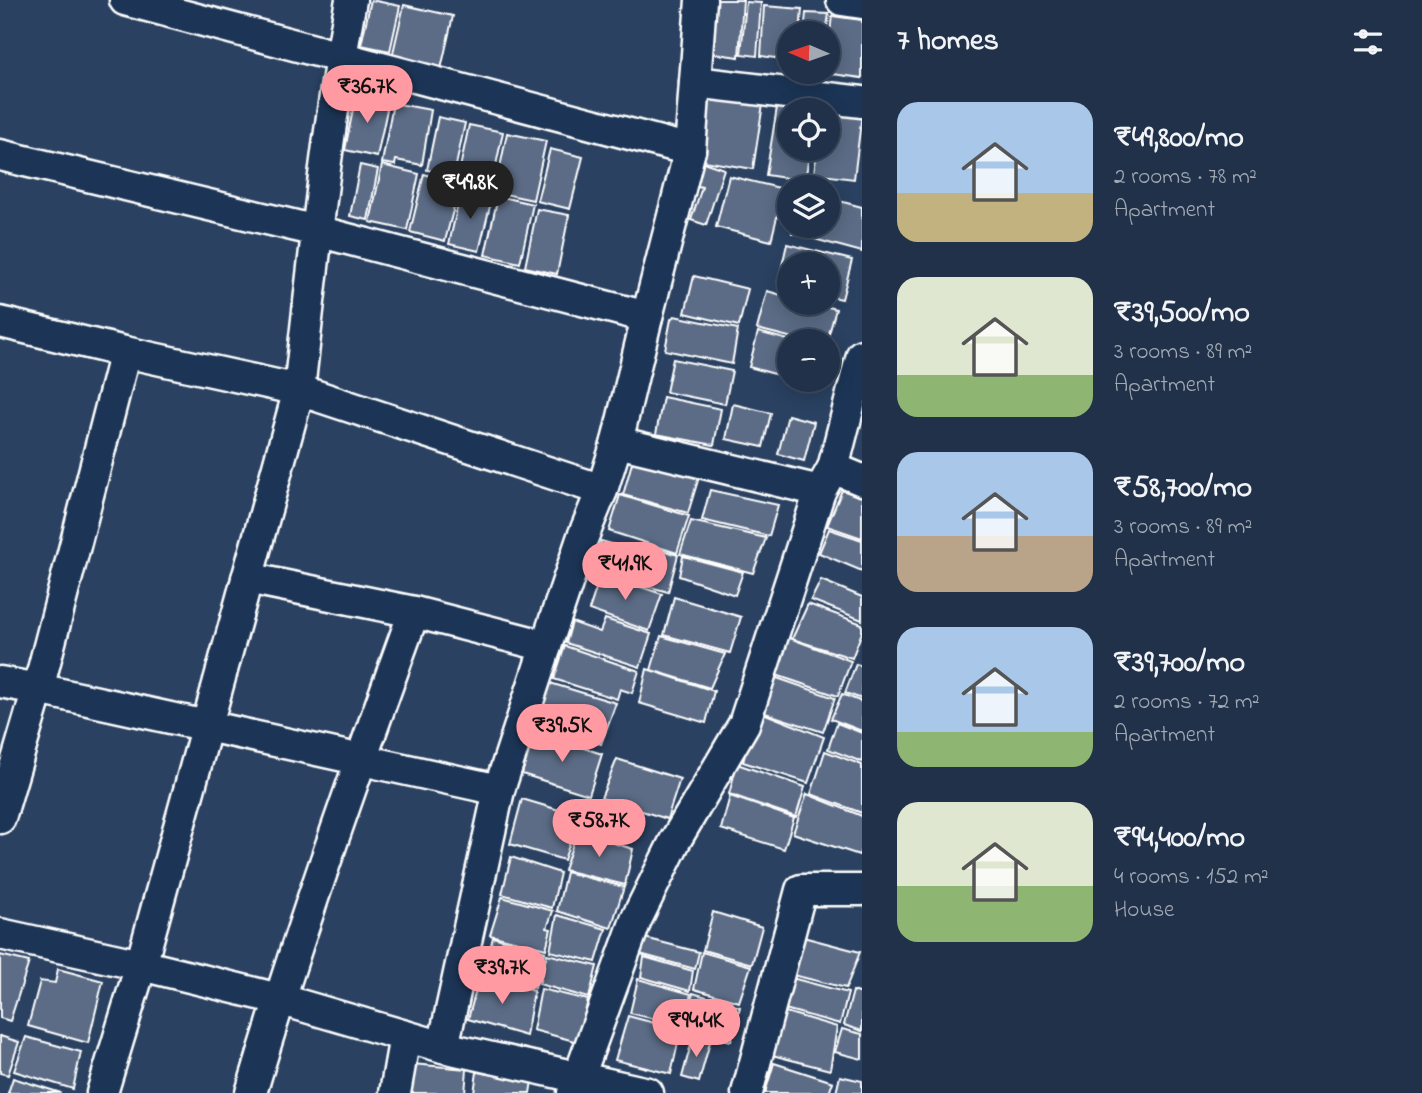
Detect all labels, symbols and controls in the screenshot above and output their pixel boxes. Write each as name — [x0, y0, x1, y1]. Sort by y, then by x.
text: 7 homes — [897, 20, 999, 64]
north arrow — [777, 21, 840, 84]
map controls — [777, 21, 840, 392]
icon: filters — [1349, 23, 1387, 61]
pin: ₹36.7K — [310, 66, 424, 125]
text: ₹36.7K — [338, 71, 396, 104]
button: locate — [777, 98, 840, 161]
text: ₹49,800/mo — [1114, 117, 1244, 161]
icon: home — [953, 130, 1037, 214]
text: 2 rooms · 78 m² — [1114, 161, 1257, 194]
pin: ₹49.8K — [413, 162, 527, 221]
text: ₹49.8K — [443, 167, 497, 200]
button: layers — [777, 175, 840, 238]
text: Apartment — [1114, 194, 1215, 227]
button: + — [777, 252, 840, 315]
text: ₹39,500/mo — [1114, 292, 1250, 336]
icon: home — [953, 305, 1037, 389]
button: − — [777, 329, 840, 392]
text: 3 rooms · 89 m² — [1114, 336, 1252, 369]
text: Apartment — [1114, 369, 1215, 402]
text: ₹58,700/mo — [1114, 467, 1252, 511]
icon: home — [953, 480, 1037, 564]
text: 3 rooms · 89 m² — [1114, 511, 1252, 544]
pin: ₹41.9K — [568, 542, 682, 602]
text: Apartment — [1114, 544, 1215, 577]
text: ₹41.9K — [598, 548, 652, 581]
text: ₹39,700/mo — [1114, 642, 1245, 686]
icon: home — [953, 655, 1037, 739]
text: 2 rooms · 72 m² — [1114, 686, 1260, 719]
pin: ₹39.5K — [505, 704, 619, 764]
text: ₹39.5K — [532, 710, 592, 743]
text: Apartment — [1114, 719, 1215, 752]
pin: ₹58.7K — [542, 800, 656, 859]
text: ₹58.7K — [569, 805, 629, 838]
text: ₹94,400/mo — [1114, 817, 1245, 861]
icon: home — [953, 830, 1037, 914]
text: 4 rooms · 152 m² — [1114, 861, 1269, 894]
text: House — [1114, 894, 1174, 927]
pin: ₹39.7K — [445, 946, 559, 1006]
text: ₹39.7K — [474, 952, 530, 985]
pin: ₹94.4K — [639, 1000, 753, 1059]
text: ₹94.4K — [668, 1005, 724, 1038]

